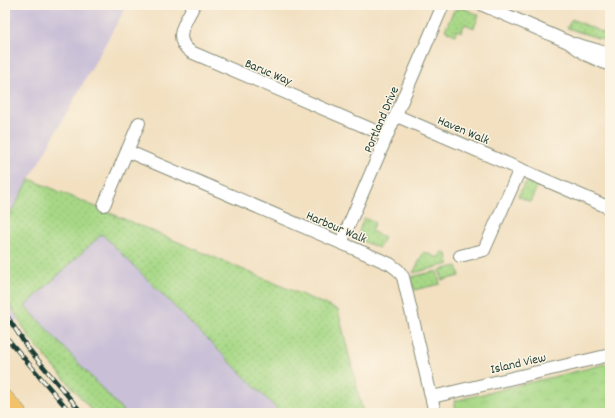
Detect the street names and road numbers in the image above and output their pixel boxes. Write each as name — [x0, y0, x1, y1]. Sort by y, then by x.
street label: Baruc Way — [241, 55, 295, 92]
street label: Portland Drive — [360, 84, 405, 156]
street label: Haven Walk — [434, 112, 492, 151]
street label: Harbour Walk — [303, 207, 369, 250]
street label: Island View — [489, 349, 548, 380]

